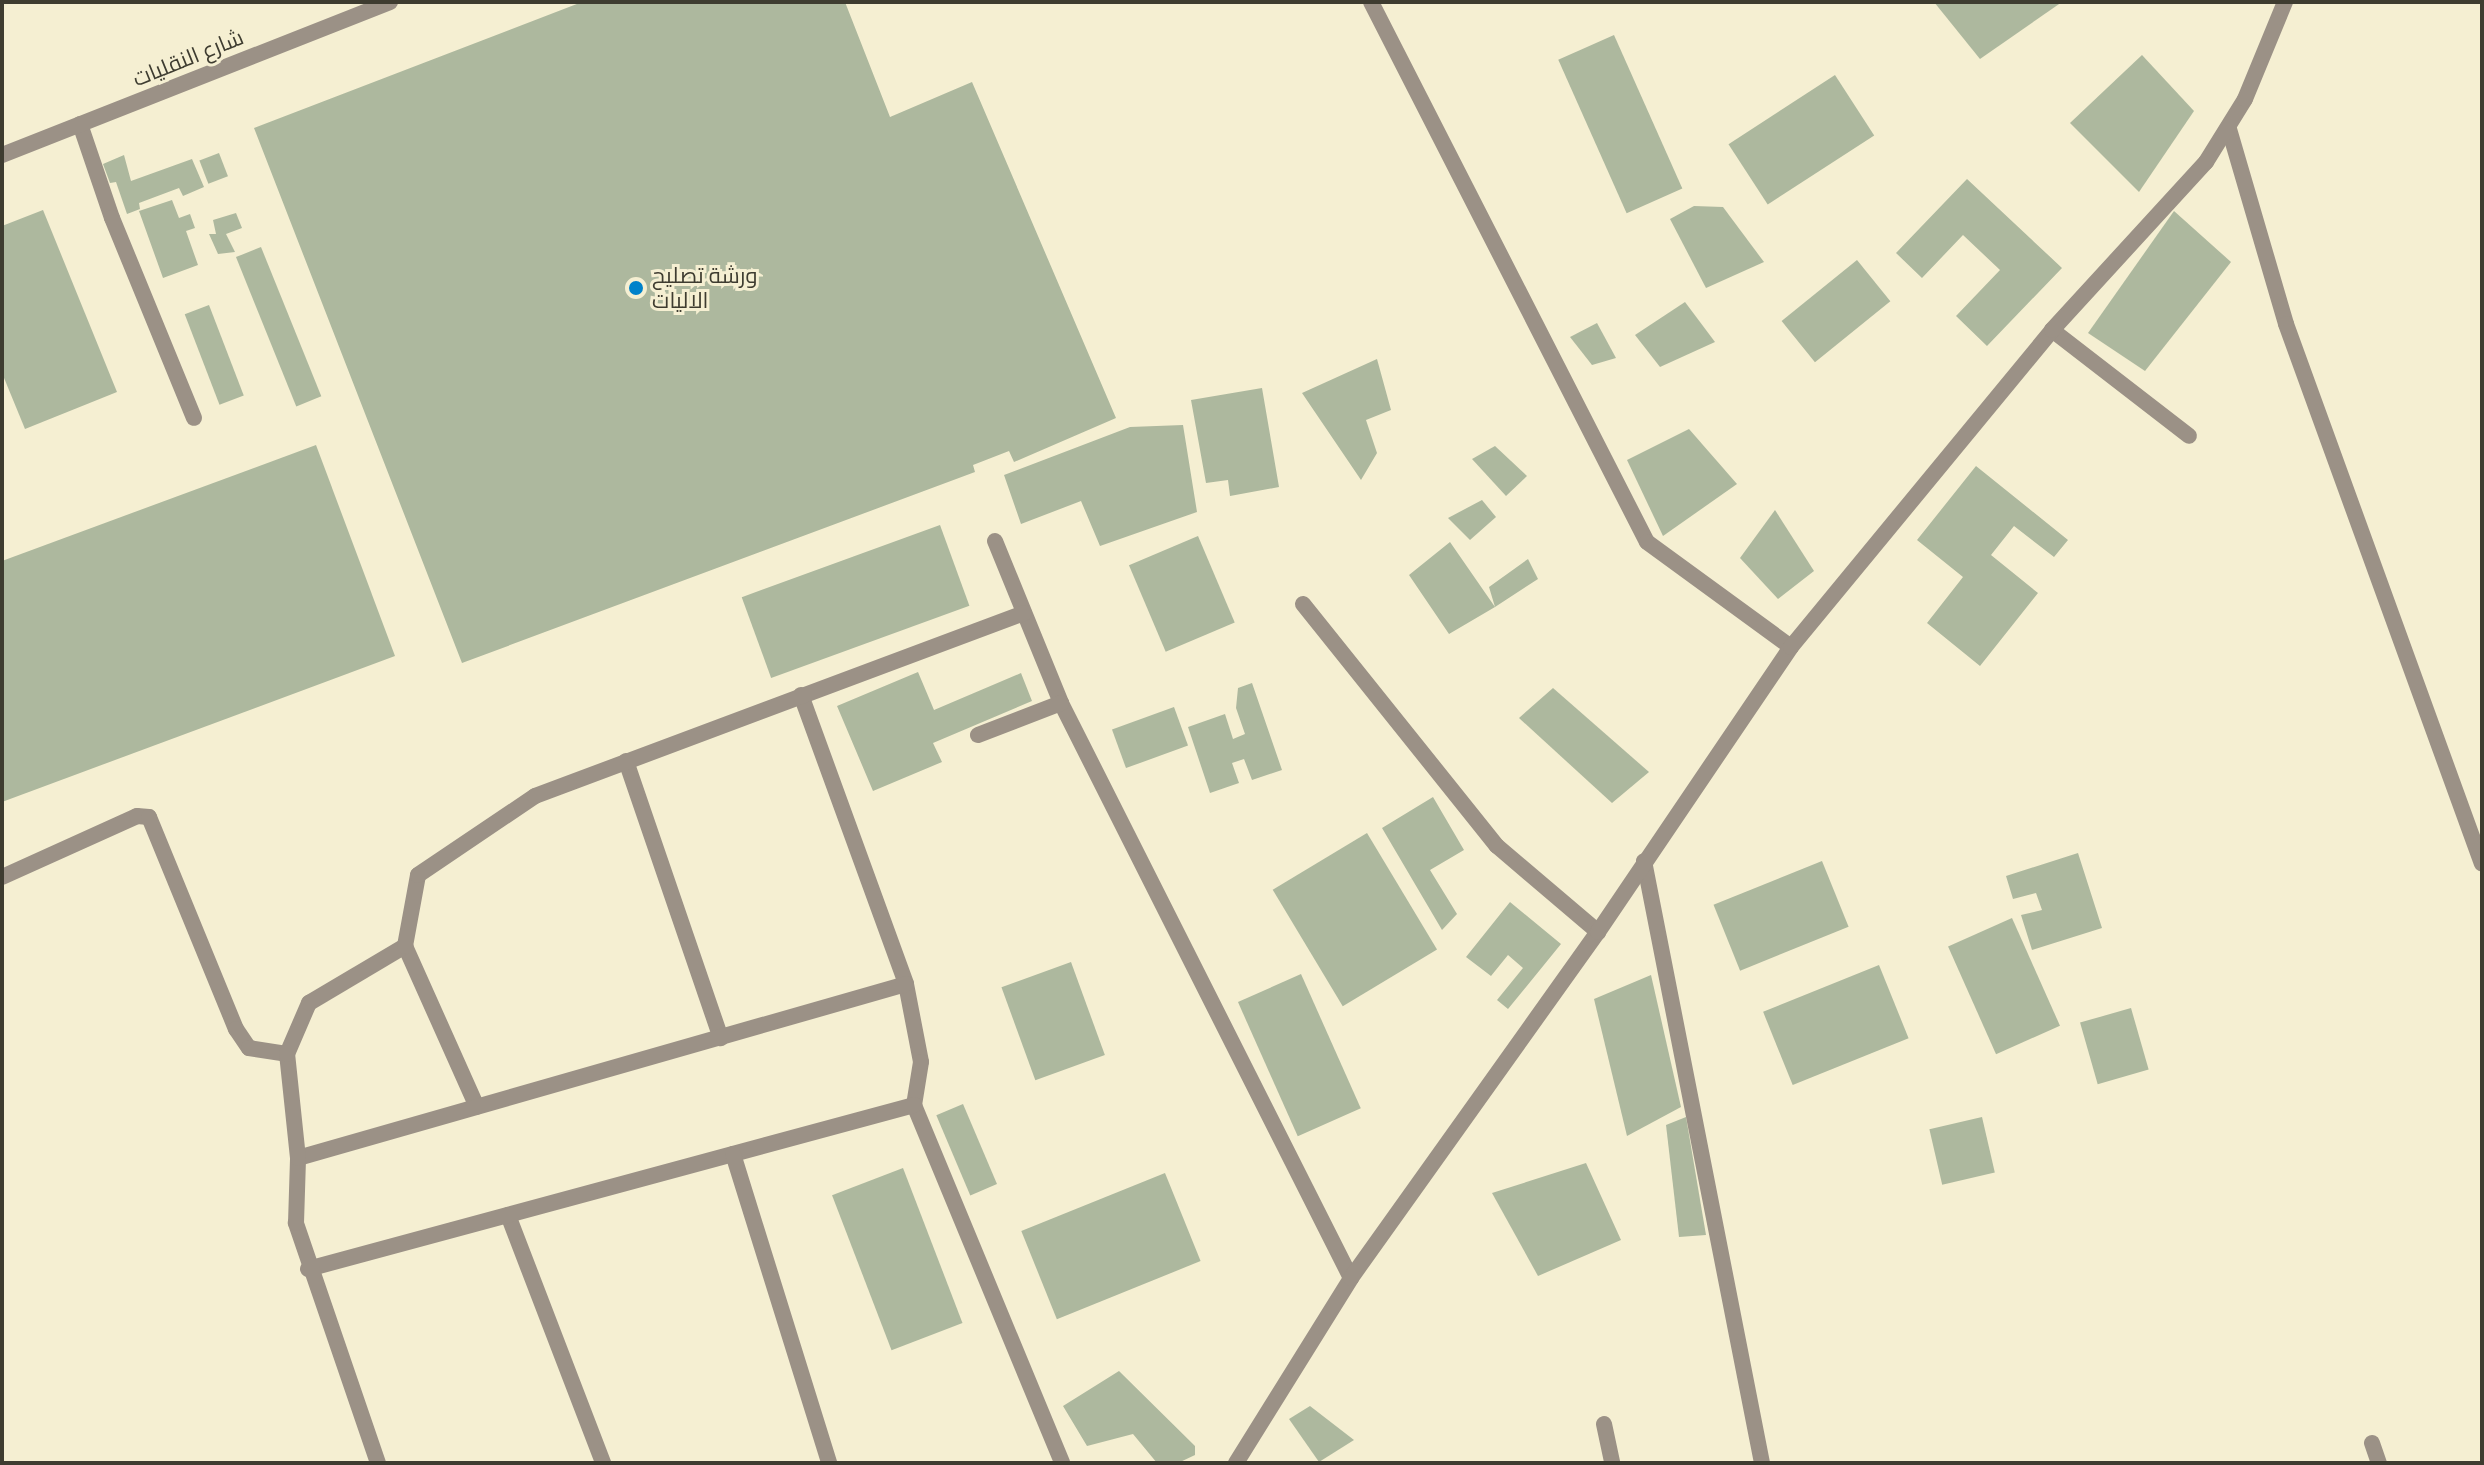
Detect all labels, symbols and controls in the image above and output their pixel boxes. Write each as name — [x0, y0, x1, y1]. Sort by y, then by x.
street label: شارع النقليات — [129, 24, 247, 92]
place label: ورشة تصليح الاليات — [652, 262, 757, 314]
marker: ورشة تصليح الاليات — [627, 279, 645, 297]

